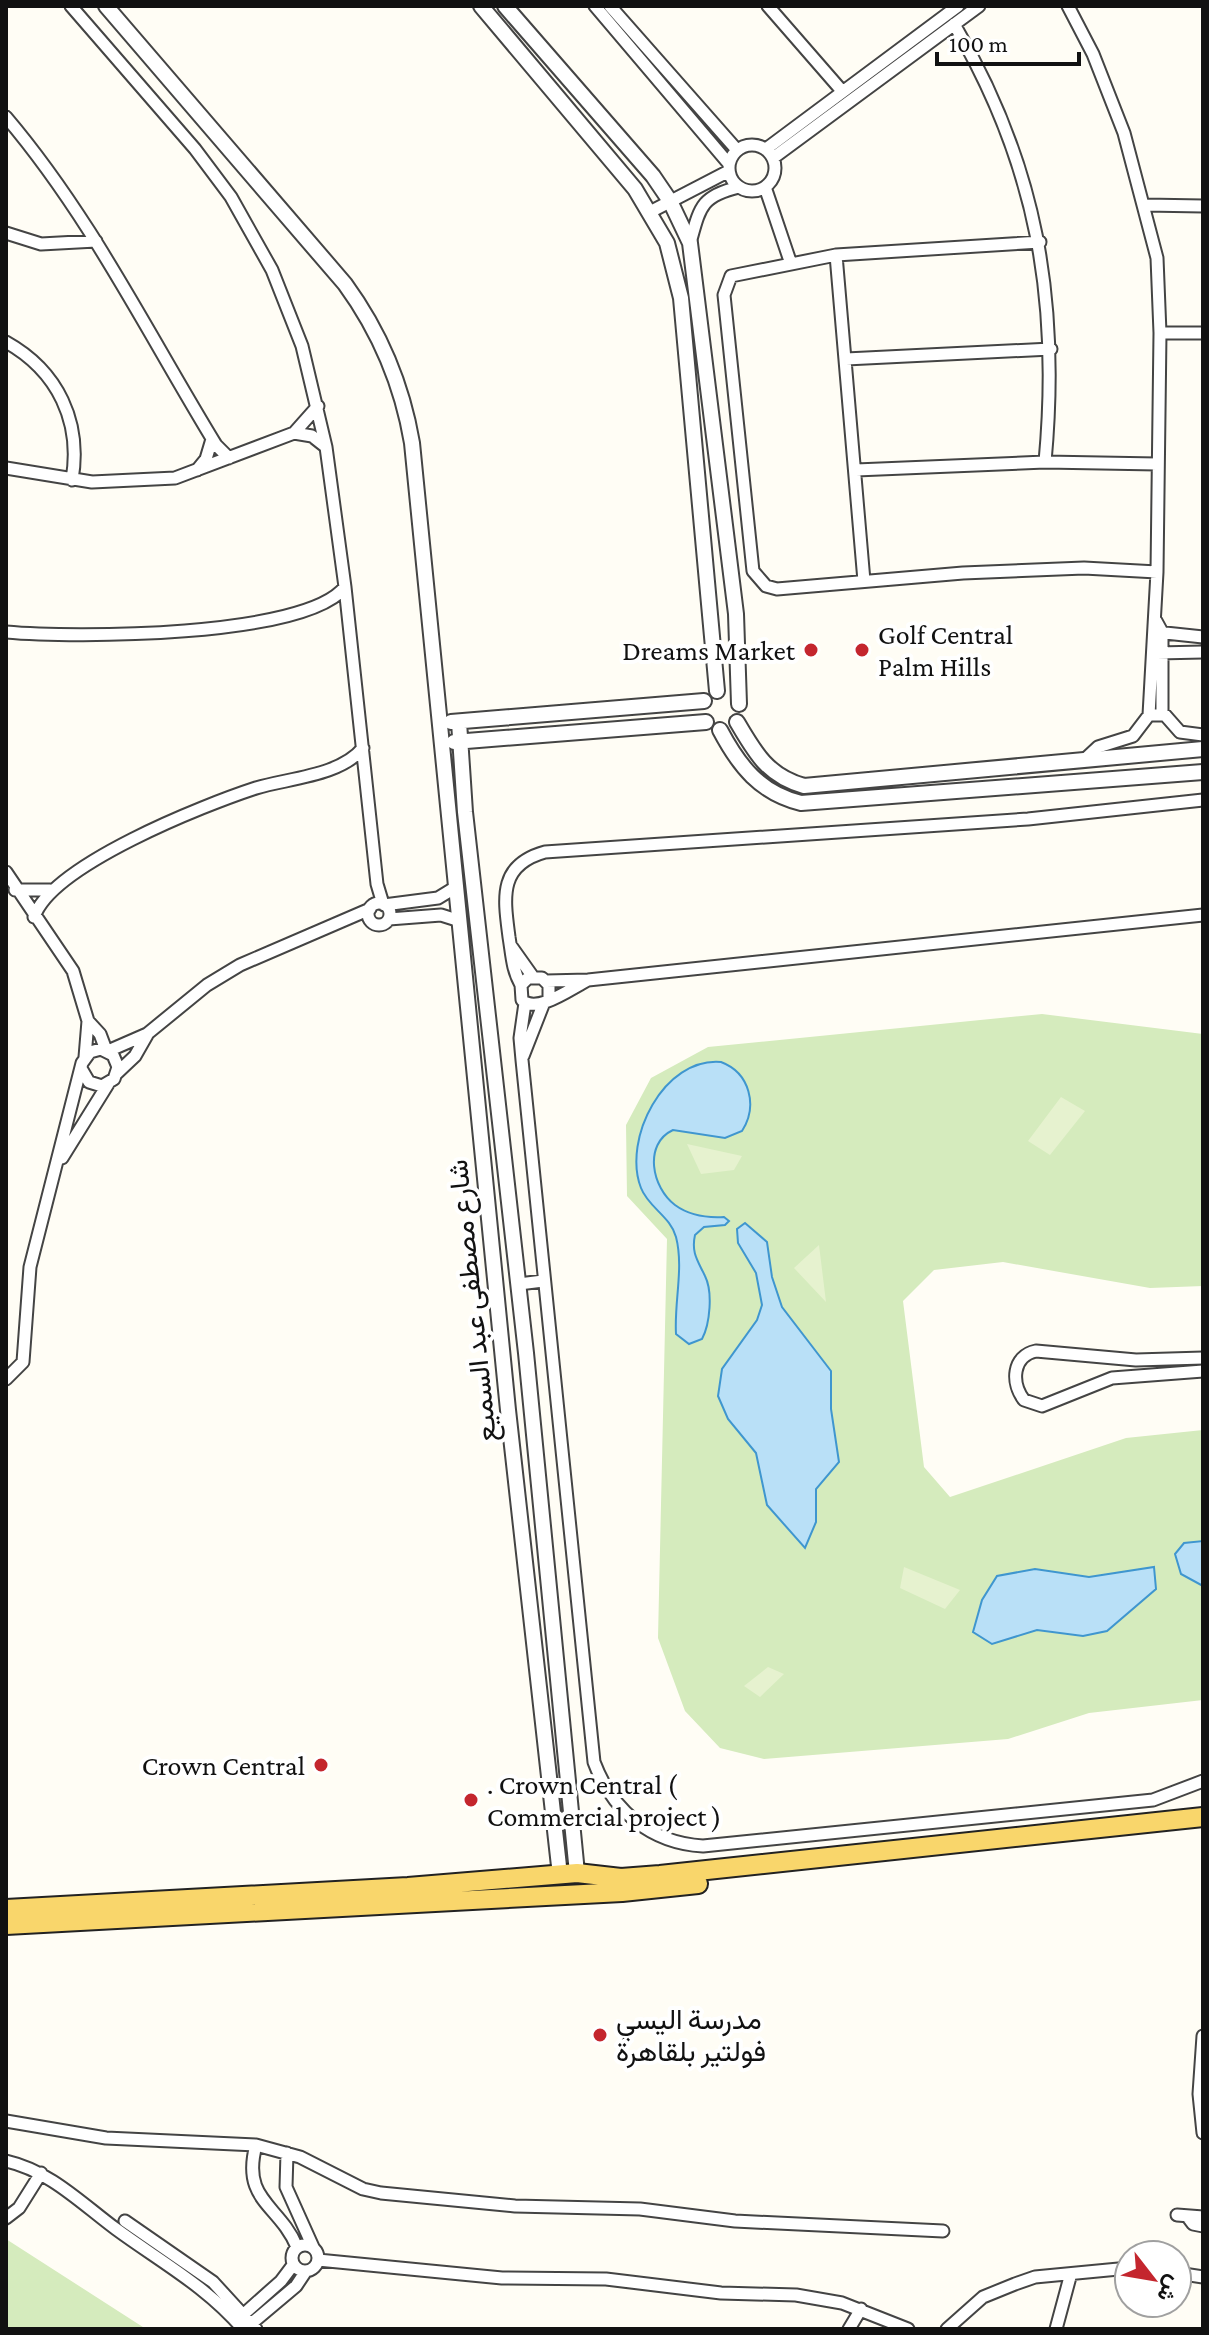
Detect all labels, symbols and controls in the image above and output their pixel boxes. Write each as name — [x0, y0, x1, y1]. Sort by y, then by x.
scale bar — [937, 16, 1079, 66]
text: 100 m — [949, 30, 1008, 57]
place label: Golf Central Palm Hills — [878, 619, 1013, 682]
place label: Dreams Market — [622, 635, 796, 666]
marker: Dreams Market — [802, 641, 820, 659]
marker: Golf Central Palm Hills — [853, 641, 871, 659]
street label: شارع مصطفى عبد السميع — [442, 1158, 506, 1444]
place label: Crown Central — [142, 1750, 305, 1781]
marker: Crown Central — [312, 1756, 330, 1774]
place label: . Crown Central ( Commercial project ) — [487, 1769, 722, 1833]
marker: . Crown Central ( Commercial project ) — [462, 1791, 480, 1809]
place label: مدرسة اليسي فولتير بلقاهرة — [616, 2004, 766, 2069]
marker: مدرسة اليسي فولتير بلقاهرة — [591, 2026, 609, 2044]
north arrow — [1113, 2239, 1193, 2319]
text: ش — [1151, 2271, 1187, 2307]

